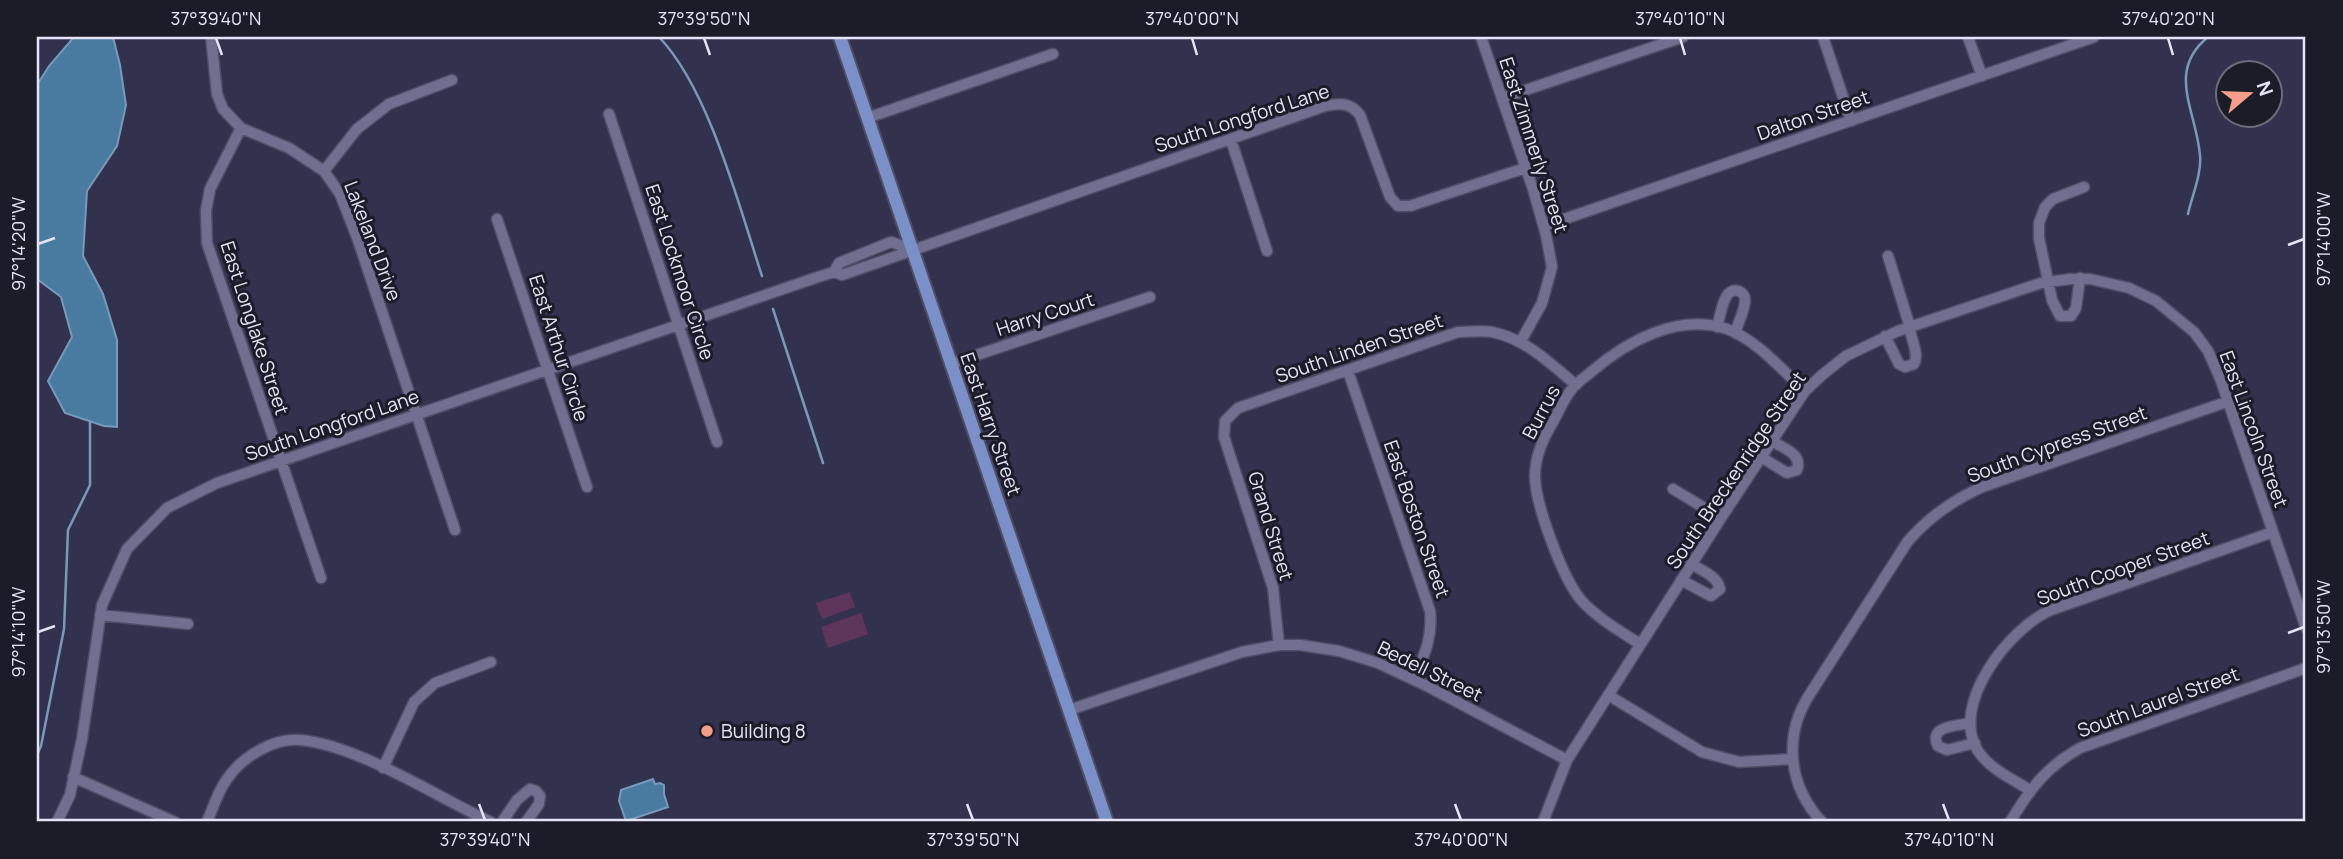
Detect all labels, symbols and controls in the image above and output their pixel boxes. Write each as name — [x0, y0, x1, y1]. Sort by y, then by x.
text: 37°39'40"N — [171, 6, 261, 30]
text: 37°39'50"N — [658, 6, 750, 30]
text: 37°40'00"N — [1145, 6, 1239, 30]
text: 37°40'10"N — [1635, 6, 1725, 30]
text: 37°40'20"N — [2121, 6, 2215, 30]
street label: East Zimmerly Street — [1493, 54, 1575, 236]
north arrow — [2214, 60, 2284, 130]
street label: South Longford Lane — [1151, 77, 1333, 159]
text: N — [2251, 78, 2280, 99]
street label: Dalton Street — [1753, 84, 1873, 146]
street label: Lakeland Drive — [338, 177, 408, 305]
street label: East Lockmoor Circle — [639, 181, 721, 363]
text: 97°14'00"W — [2311, 191, 2335, 286]
text: 97°14'20"W — [6, 197, 30, 291]
street label: East Longlake Street — [215, 238, 295, 418]
street label: East Arthur Circle — [523, 271, 595, 425]
street label: Harry Court — [993, 286, 1097, 342]
street label: South Linden Street — [1272, 307, 1446, 389]
street label: East Lincoln Street — [2214, 347, 2294, 511]
street label: East Harry Street — [954, 349, 1028, 499]
street label: South Breckenridge Street — [1660, 366, 1812, 574]
street label: Burrus — [1516, 380, 1566, 444]
street label: South Longford Lane — [242, 383, 422, 467]
street label: South Cypress Street — [1964, 399, 2150, 489]
street label: East Boston Street — [1378, 437, 1456, 601]
street label: Grand Street — [1242, 468, 1300, 584]
street label: South Cooper Street — [2033, 525, 2213, 611]
text: 97°13'50"W — [2311, 580, 2335, 674]
text: 97°14'10"W — [6, 586, 30, 677]
street label: Bedell Street — [1373, 634, 1487, 708]
street label: South Laurel Street — [2074, 661, 2242, 743]
place label: Building 8 — [721, 718, 806, 744]
marker: Building 8 — [699, 723, 715, 739]
text: 37°39'40"N — [440, 827, 530, 851]
text: 37°39'50"N — [927, 827, 1019, 851]
text: 37°40'00"N — [1414, 827, 1508, 851]
text: 37°40'10"N — [1904, 827, 1994, 851]

